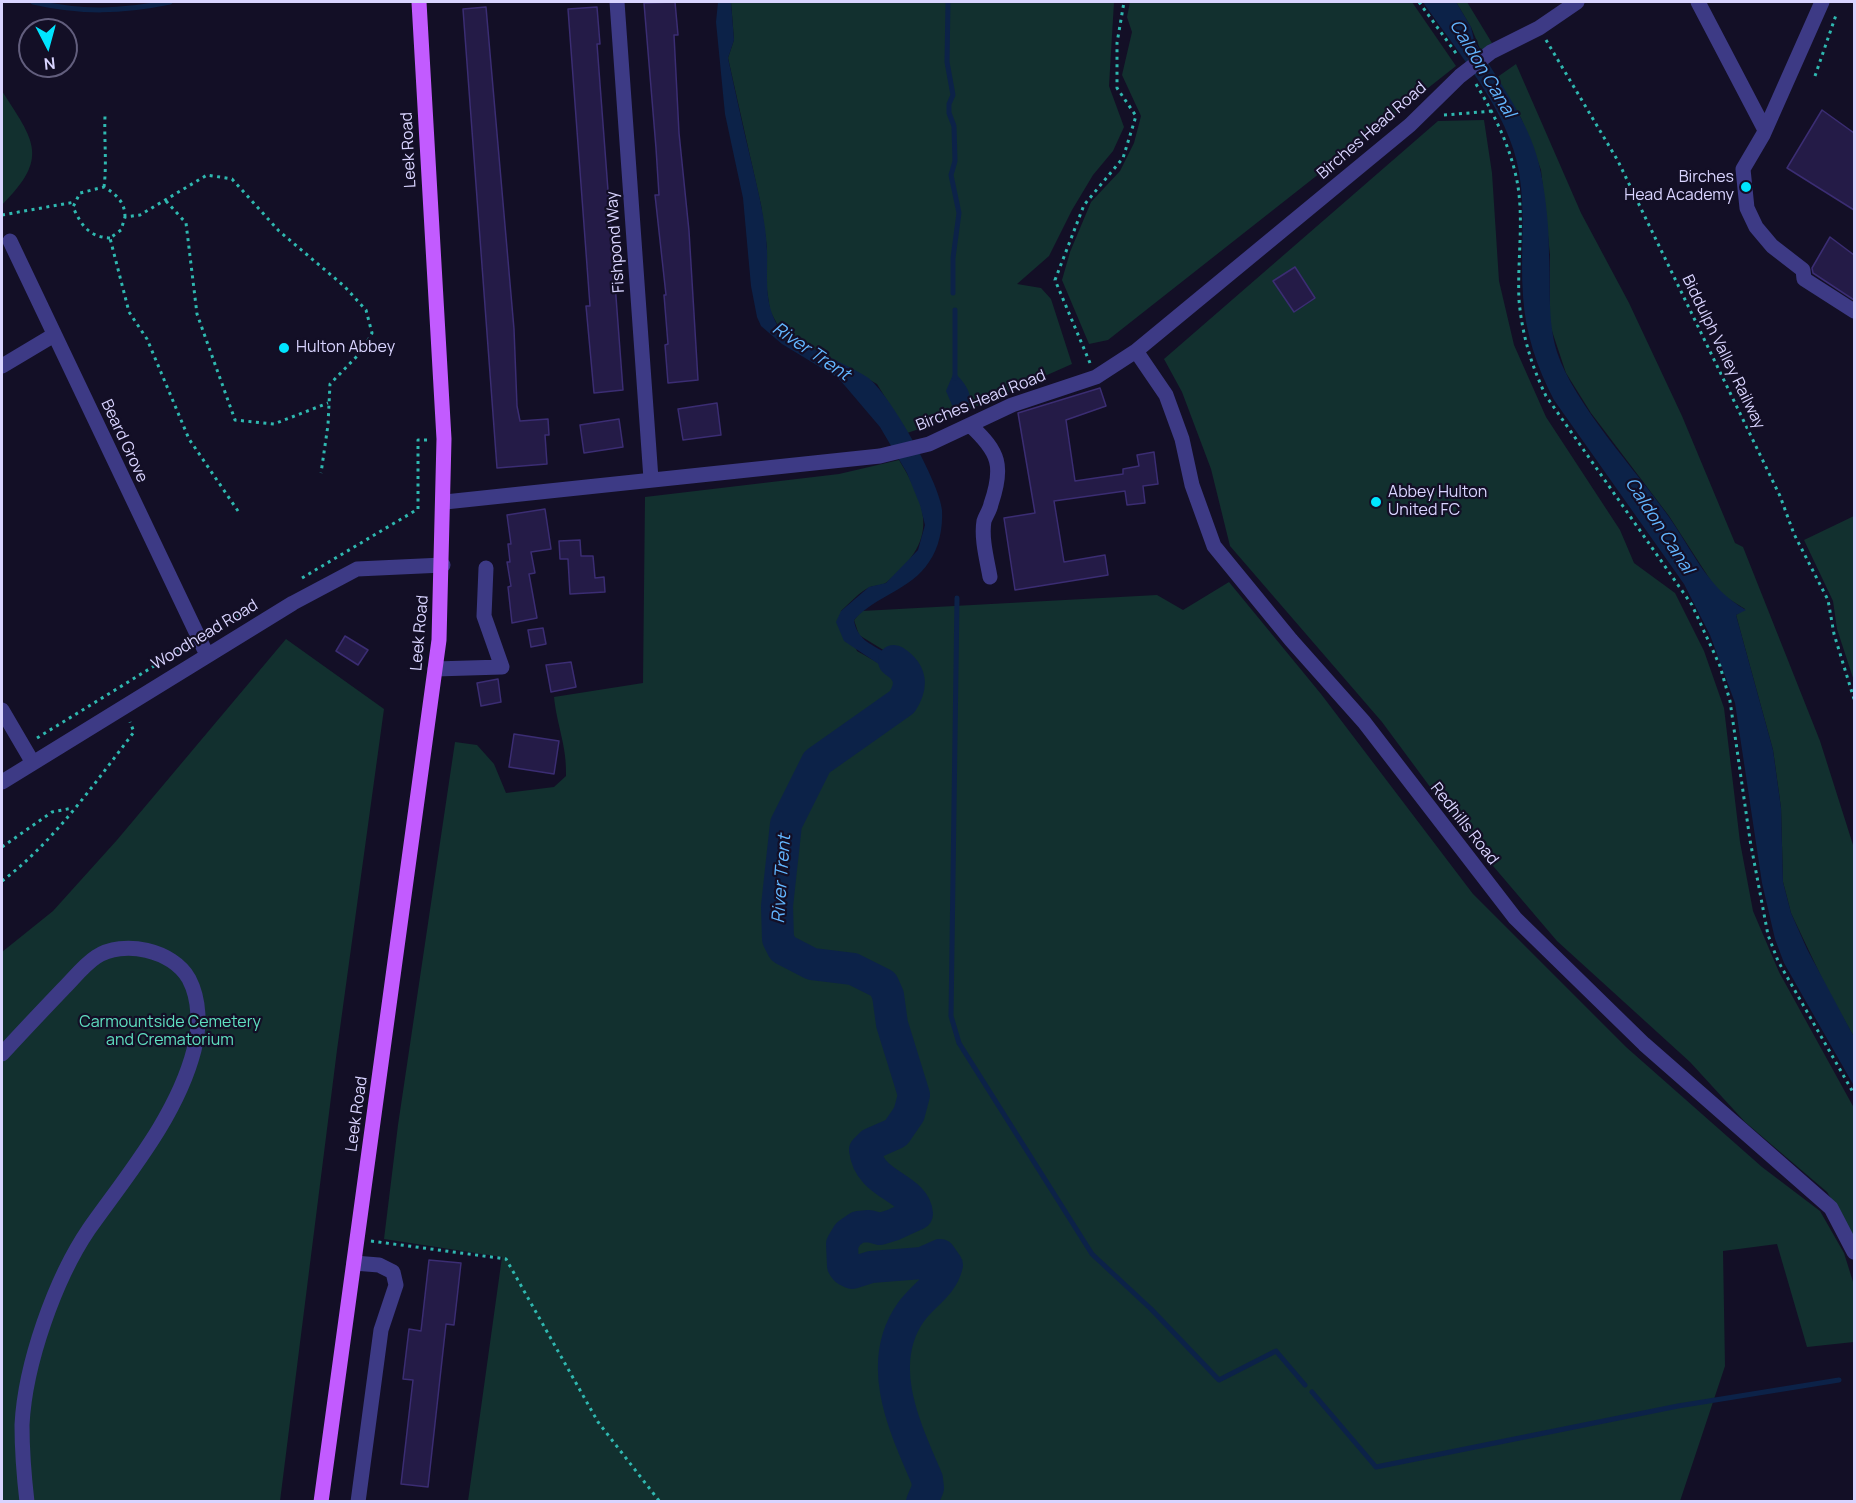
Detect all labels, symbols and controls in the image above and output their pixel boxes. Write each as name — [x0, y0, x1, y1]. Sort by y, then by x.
water label: Caldon Canal — [1444, 16, 1520, 122]
north arrow — [18, 18, 78, 78]
text: N — [43, 52, 57, 75]
street label: Birches Head Road — [1314, 78, 1430, 184]
street label: Leek Road — [397, 112, 421, 188]
place label: Birches Head Academy — [1624, 168, 1734, 206]
marker: Birches Head Academy — [1739, 180, 1753, 194]
street label: Fishpond Way — [603, 191, 629, 293]
street label: Biddulph Valley Railway — [1677, 272, 1769, 432]
water label: River Trent — [768, 318, 854, 386]
place label: Hulton Abbey — [296, 338, 395, 358]
marker: Hulton Abbey — [277, 341, 291, 355]
street label: Birches Head Road — [913, 366, 1049, 436]
street label: Beard Grove — [96, 396, 152, 486]
water label: Caldon Canal — [1620, 474, 1698, 578]
place label: Abbey Hulton United FC — [1388, 483, 1487, 521]
marker: Abbey Hulton United FC — [1369, 495, 1383, 509]
street label: Leek Road — [407, 594, 433, 672]
street label: Woodhead Road — [148, 596, 262, 674]
street label: Redhills Road — [1426, 779, 1502, 869]
water label: River Trent — [768, 834, 796, 924]
park label: Carmountside Cemetery and Crematorium — [79, 1013, 261, 1051]
street label: Leek Road — [342, 1075, 372, 1153]

